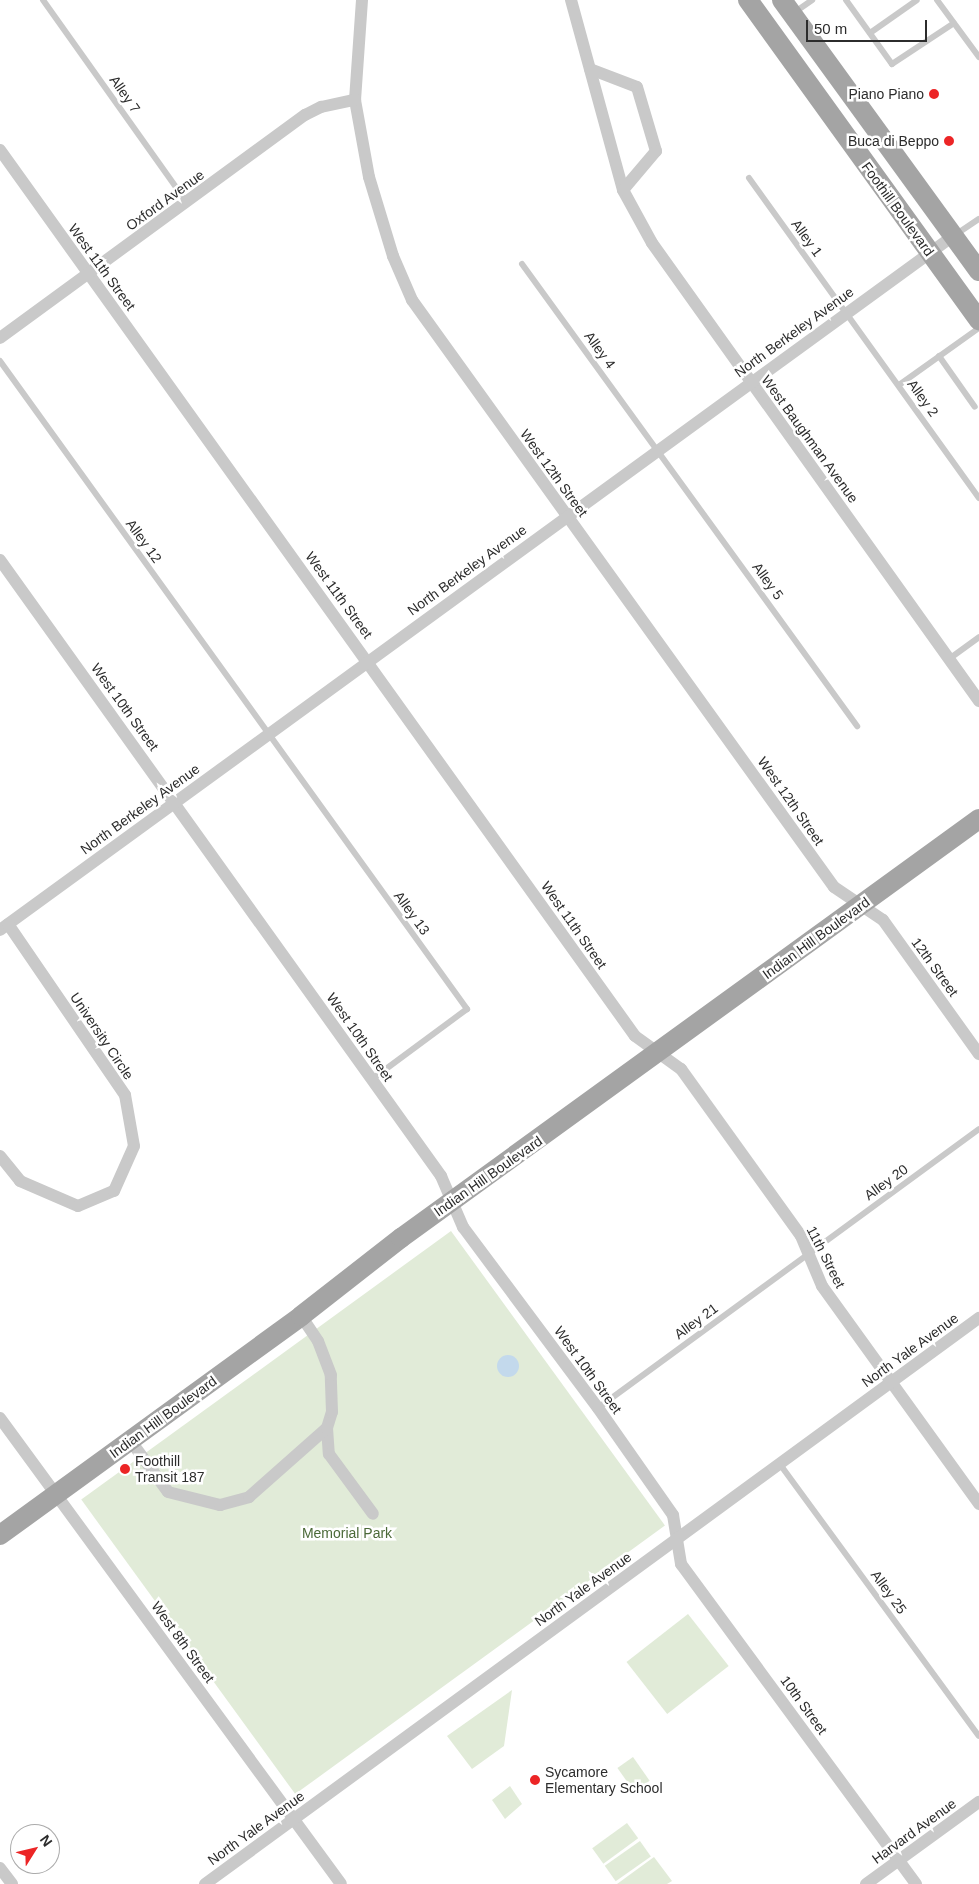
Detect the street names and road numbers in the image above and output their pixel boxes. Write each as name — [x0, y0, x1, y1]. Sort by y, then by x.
street label: Alley 7 — [106, 72, 144, 116]
street label: Foothill Boulevard — [858, 159, 938, 259]
street label: Oxford Avenue — [122, 166, 208, 234]
street label: Alley 1 — [788, 216, 826, 260]
street label: West 11th Street — [65, 220, 139, 314]
street label: North Berkeley Avenue — [731, 283, 857, 381]
street label: Alley 4 — [581, 328, 619, 372]
street label: West Baughman Avenue — [758, 372, 862, 506]
street label: Alley 2 — [904, 376, 942, 420]
street label: West 12th Street — [517, 426, 591, 520]
street label: Alley 12 — [123, 516, 165, 566]
street label: North Berkeley Avenue — [404, 521, 530, 619]
street label: West 11th Street — [302, 548, 376, 642]
street label: Alley 5 — [749, 559, 787, 603]
street label: West 10th Street — [88, 660, 162, 754]
street label: West 12th Street — [754, 754, 828, 848]
street label: North Berkeley Avenue — [77, 760, 203, 858]
street label: West 11th Street — [538, 878, 610, 972]
street label: Alley 13 — [391, 888, 433, 938]
street label: Indian Hill Boulevard — [759, 893, 873, 983]
street label: 12th Street — [908, 934, 962, 1000]
street label: University Circle — [67, 989, 137, 1083]
street label: West 10th Street — [323, 990, 397, 1084]
street label: Indian Hill Boulevard — [431, 1132, 545, 1220]
street label: Alley 20 — [861, 1161, 911, 1203]
street label: 11th Street — [803, 1223, 849, 1291]
street label: Alley 21 — [671, 1300, 721, 1342]
street label: North Yale Avenue — [858, 1309, 962, 1391]
street label: West 10th Street — [551, 1323, 625, 1417]
street label: Indian Hill Boulevard — [106, 1372, 220, 1462]
street label: North Yale Avenue — [531, 1548, 635, 1630]
street label: Alley 25 — [868, 1567, 910, 1617]
street label: West 8th Street — [148, 1598, 218, 1686]
street label: 10th Street — [777, 1672, 831, 1738]
street label: North Yale Avenue — [204, 1787, 308, 1869]
street label: Harvard Avenue — [868, 1795, 960, 1867]

